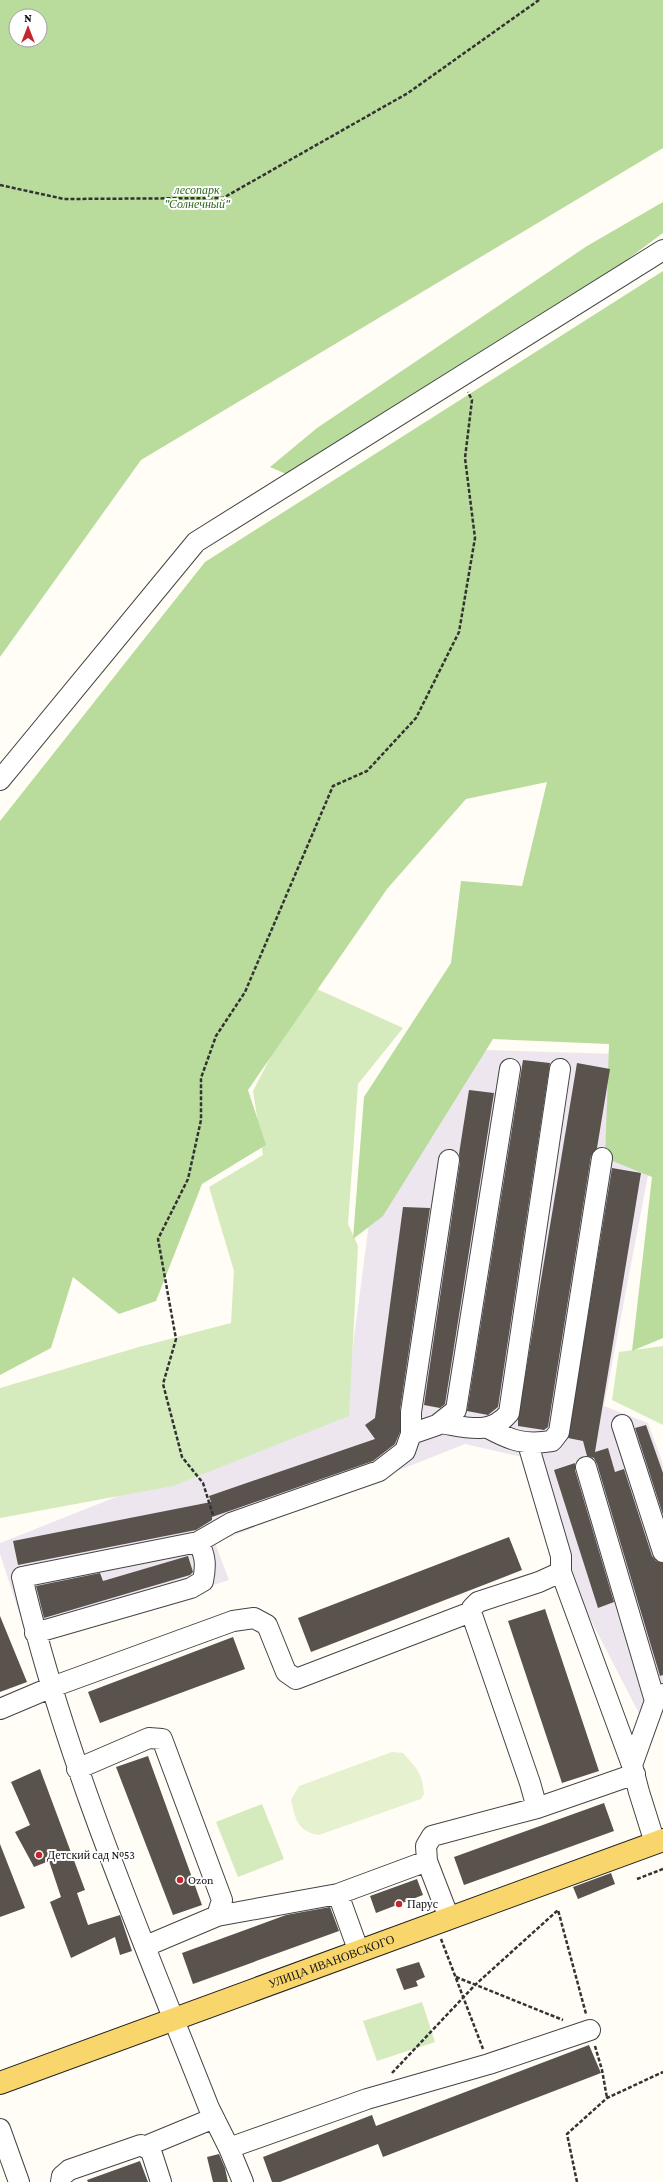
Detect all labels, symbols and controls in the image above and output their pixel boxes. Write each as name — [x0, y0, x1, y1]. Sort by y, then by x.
north arrow — [8, 8, 48, 48]
text: N — [24, 12, 32, 24]
park label: лесопарк "Солнечный" — [164, 183, 231, 211]
place label: Детский сад №53 — [47, 1848, 135, 1862]
marker: Детский сад №53 — [34, 1850, 44, 1860]
place label: Ozon — [188, 1873, 214, 1887]
marker: Ozon — [175, 1875, 185, 1885]
place label: Парус — [407, 1897, 438, 1911]
marker: Парус — [394, 1899, 404, 1909]
street label: УЛИЦА ИВАНОВСКОГО — [266, 1932, 397, 1991]

